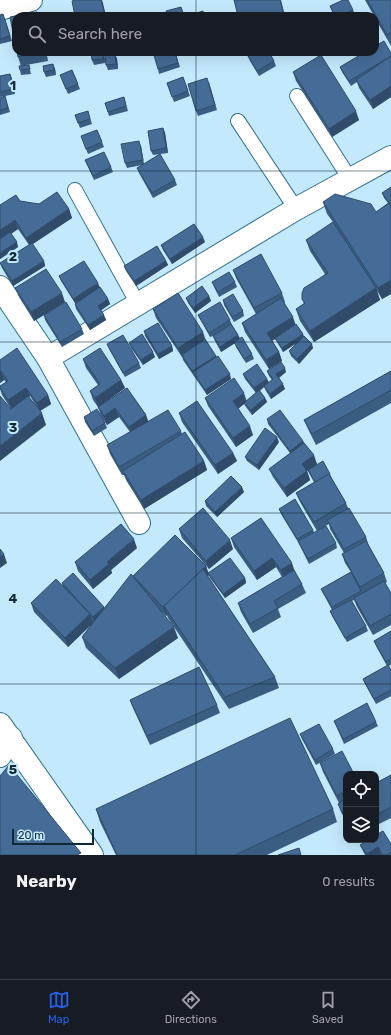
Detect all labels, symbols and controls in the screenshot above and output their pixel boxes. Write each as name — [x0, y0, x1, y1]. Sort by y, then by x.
search box — [12, 12, 379, 56]
icon: search — [26, 23, 48, 45]
text: Search here — [58, 25, 142, 43]
text: 1 — [10, 78, 16, 93]
text: 2 — [9, 249, 17, 264]
text: 3 — [9, 420, 18, 435]
text: 4 — [9, 591, 18, 606]
text: 5 — [9, 762, 17, 777]
map controls — [343, 771, 379, 843]
button: locate — [343, 771, 379, 807]
button: layers — [343, 807, 379, 843]
scale bar — [12, 827, 94, 846]
text: 20 m — [18, 829, 44, 842]
text: Nearby — [16, 871, 77, 891]
text: 0 results — [322, 874, 375, 889]
tab: Map — [48, 989, 70, 1026]
tab: Directions — [165, 989, 217, 1026]
tab: Saved — [312, 989, 343, 1026]

